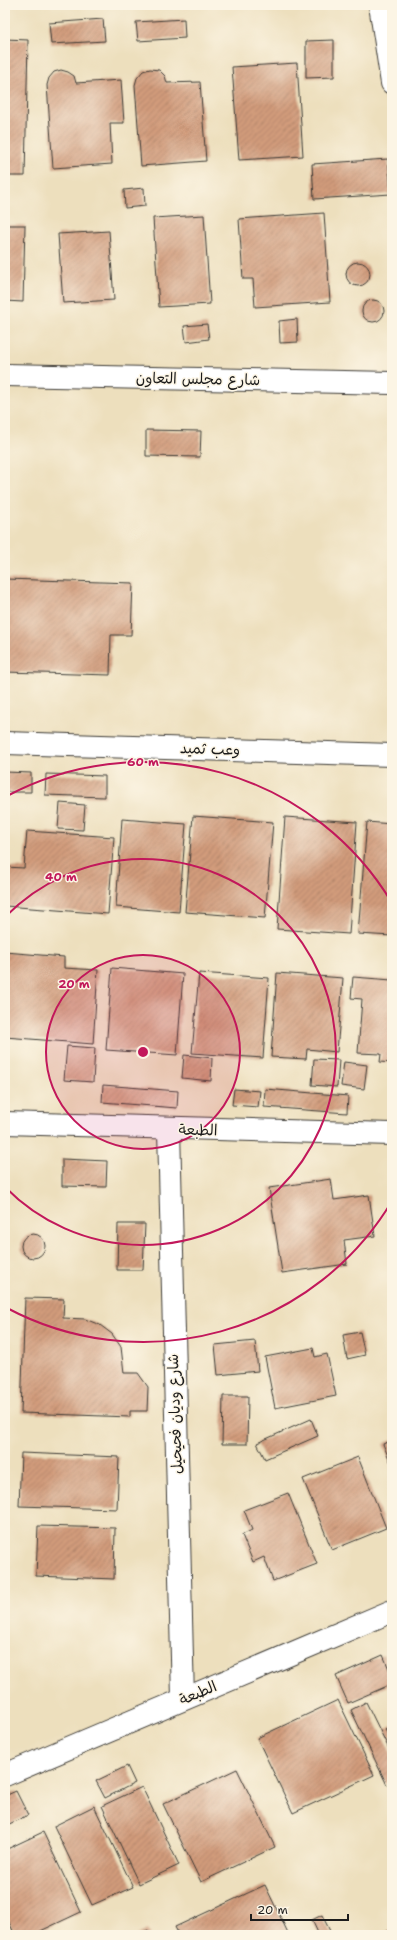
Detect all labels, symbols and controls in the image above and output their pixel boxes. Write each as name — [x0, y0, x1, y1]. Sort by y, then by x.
street label: شارع مجلس التعاون — [136, 368, 260, 390]
street label: وعب ثميد — [180, 738, 240, 760]
text: 60 m — [127, 754, 159, 770]
text: 40 m — [45, 869, 77, 885]
text: 20 m — [58, 976, 90, 992]
centre of rings — [136, 1045, 150, 1059]
street label: الطبعة — [178, 1120, 218, 1140]
street label: شارع وديان فحيحيل — [163, 1354, 187, 1474]
street label: الطبعة — [176, 1676, 220, 1710]
scale bar — [251, 1896, 348, 1922]
text: 20 m — [257, 1902, 288, 1918]

